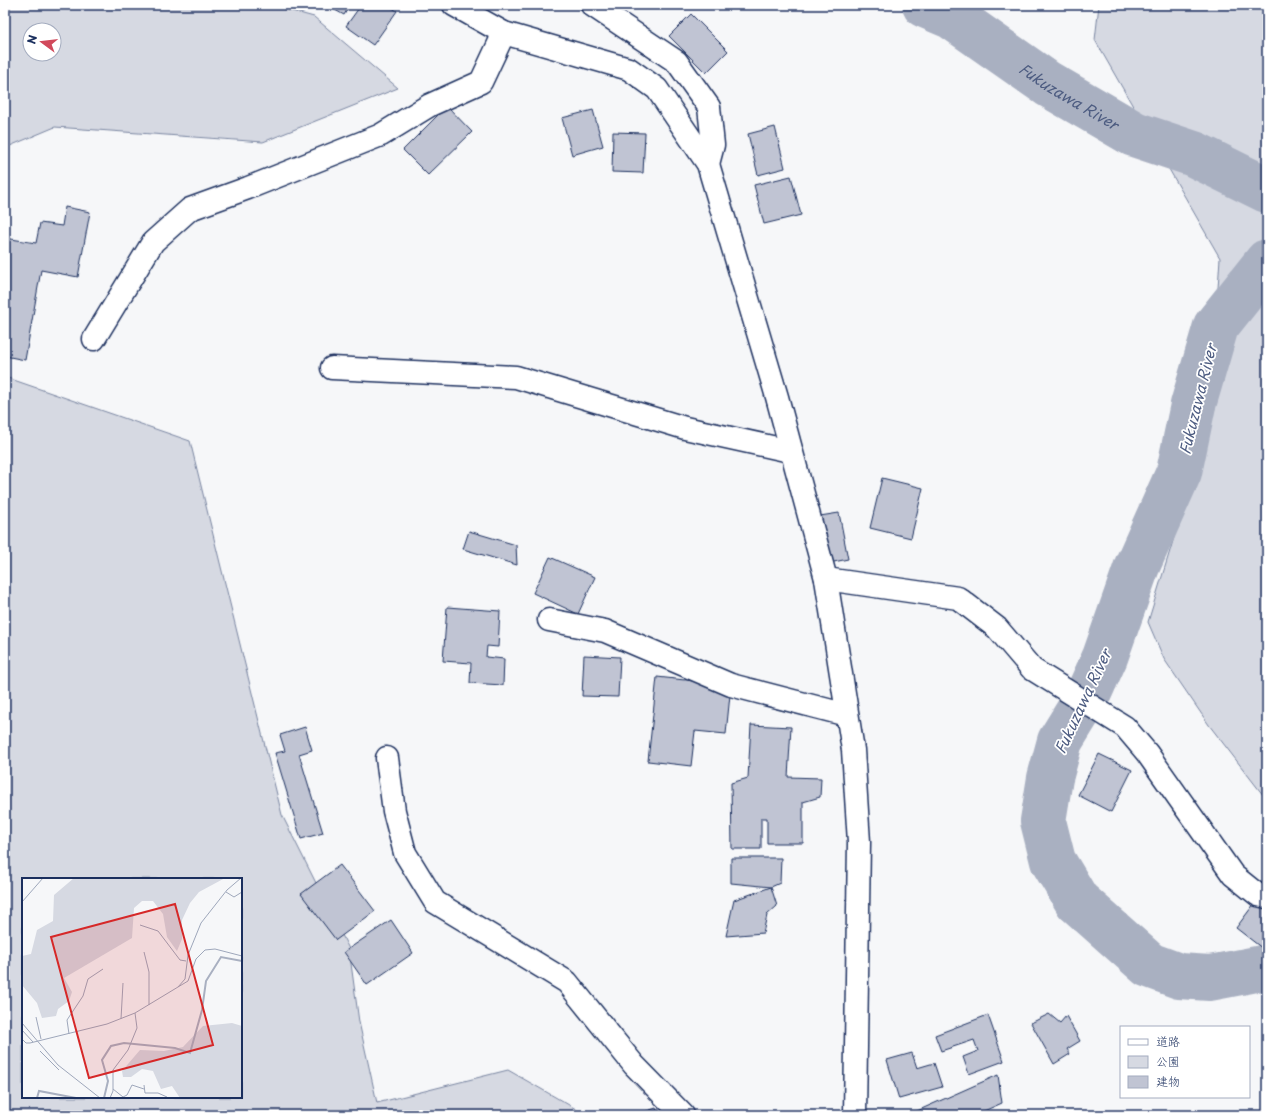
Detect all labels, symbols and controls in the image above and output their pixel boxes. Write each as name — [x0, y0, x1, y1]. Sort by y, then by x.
north arrow — [22, 22, 62, 62]
text: N — [23, 33, 41, 46]
water label: Fukuzawa River — [1015, 56, 1125, 136]
water label: Fukuzawa River — [1172, 339, 1222, 456]
water label: Fukuzawa River — [1048, 643, 1117, 757]
inset map — [22, 878, 242, 1098]
legend — [1120, 1026, 1250, 1098]
text: 道路 — [1156, 1032, 1180, 1050]
text: 公園 — [1156, 1052, 1180, 1070]
text: 建物 — [1156, 1072, 1180, 1090]

